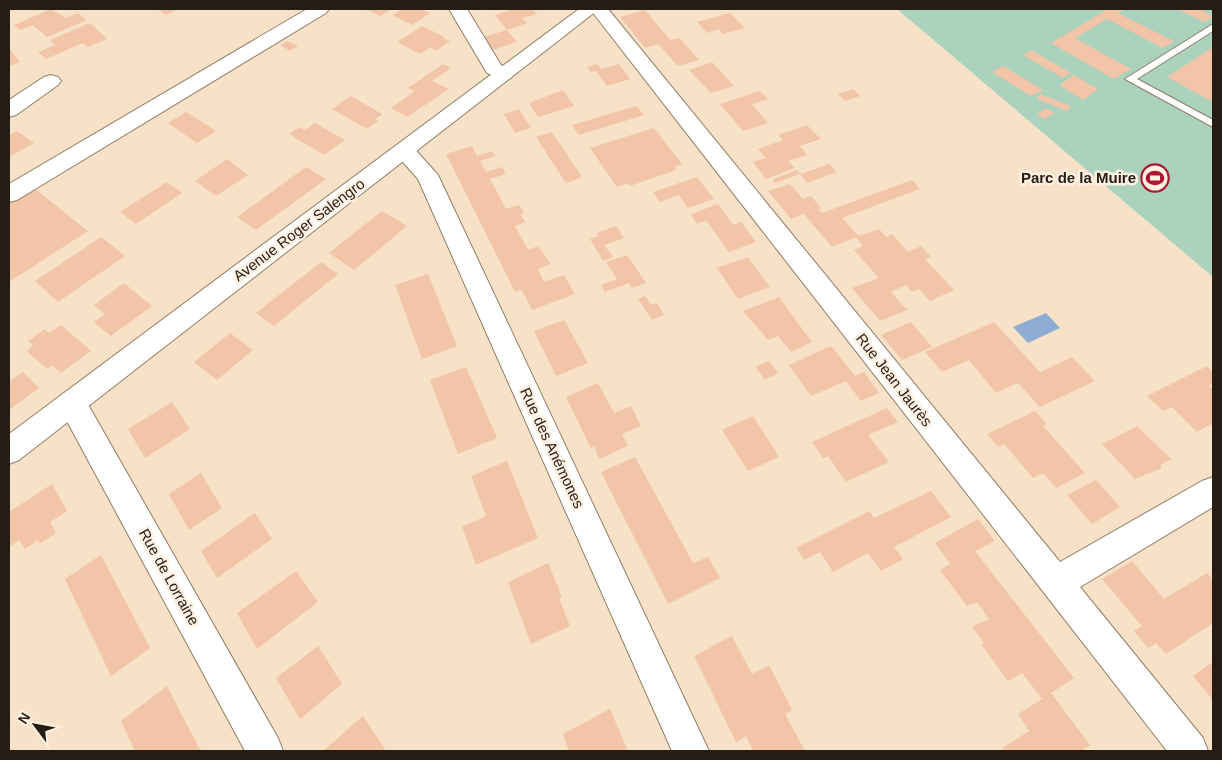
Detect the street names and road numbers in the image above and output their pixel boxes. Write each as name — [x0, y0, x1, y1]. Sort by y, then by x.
street label: Avenue Roger Salengro — [230, 175, 368, 284]
street label: Rue Jean Jaurès — [853, 330, 936, 430]
street label: Rue des Anémones — [517, 385, 588, 511]
street label: Rue de Lorraine — [136, 526, 203, 628]

